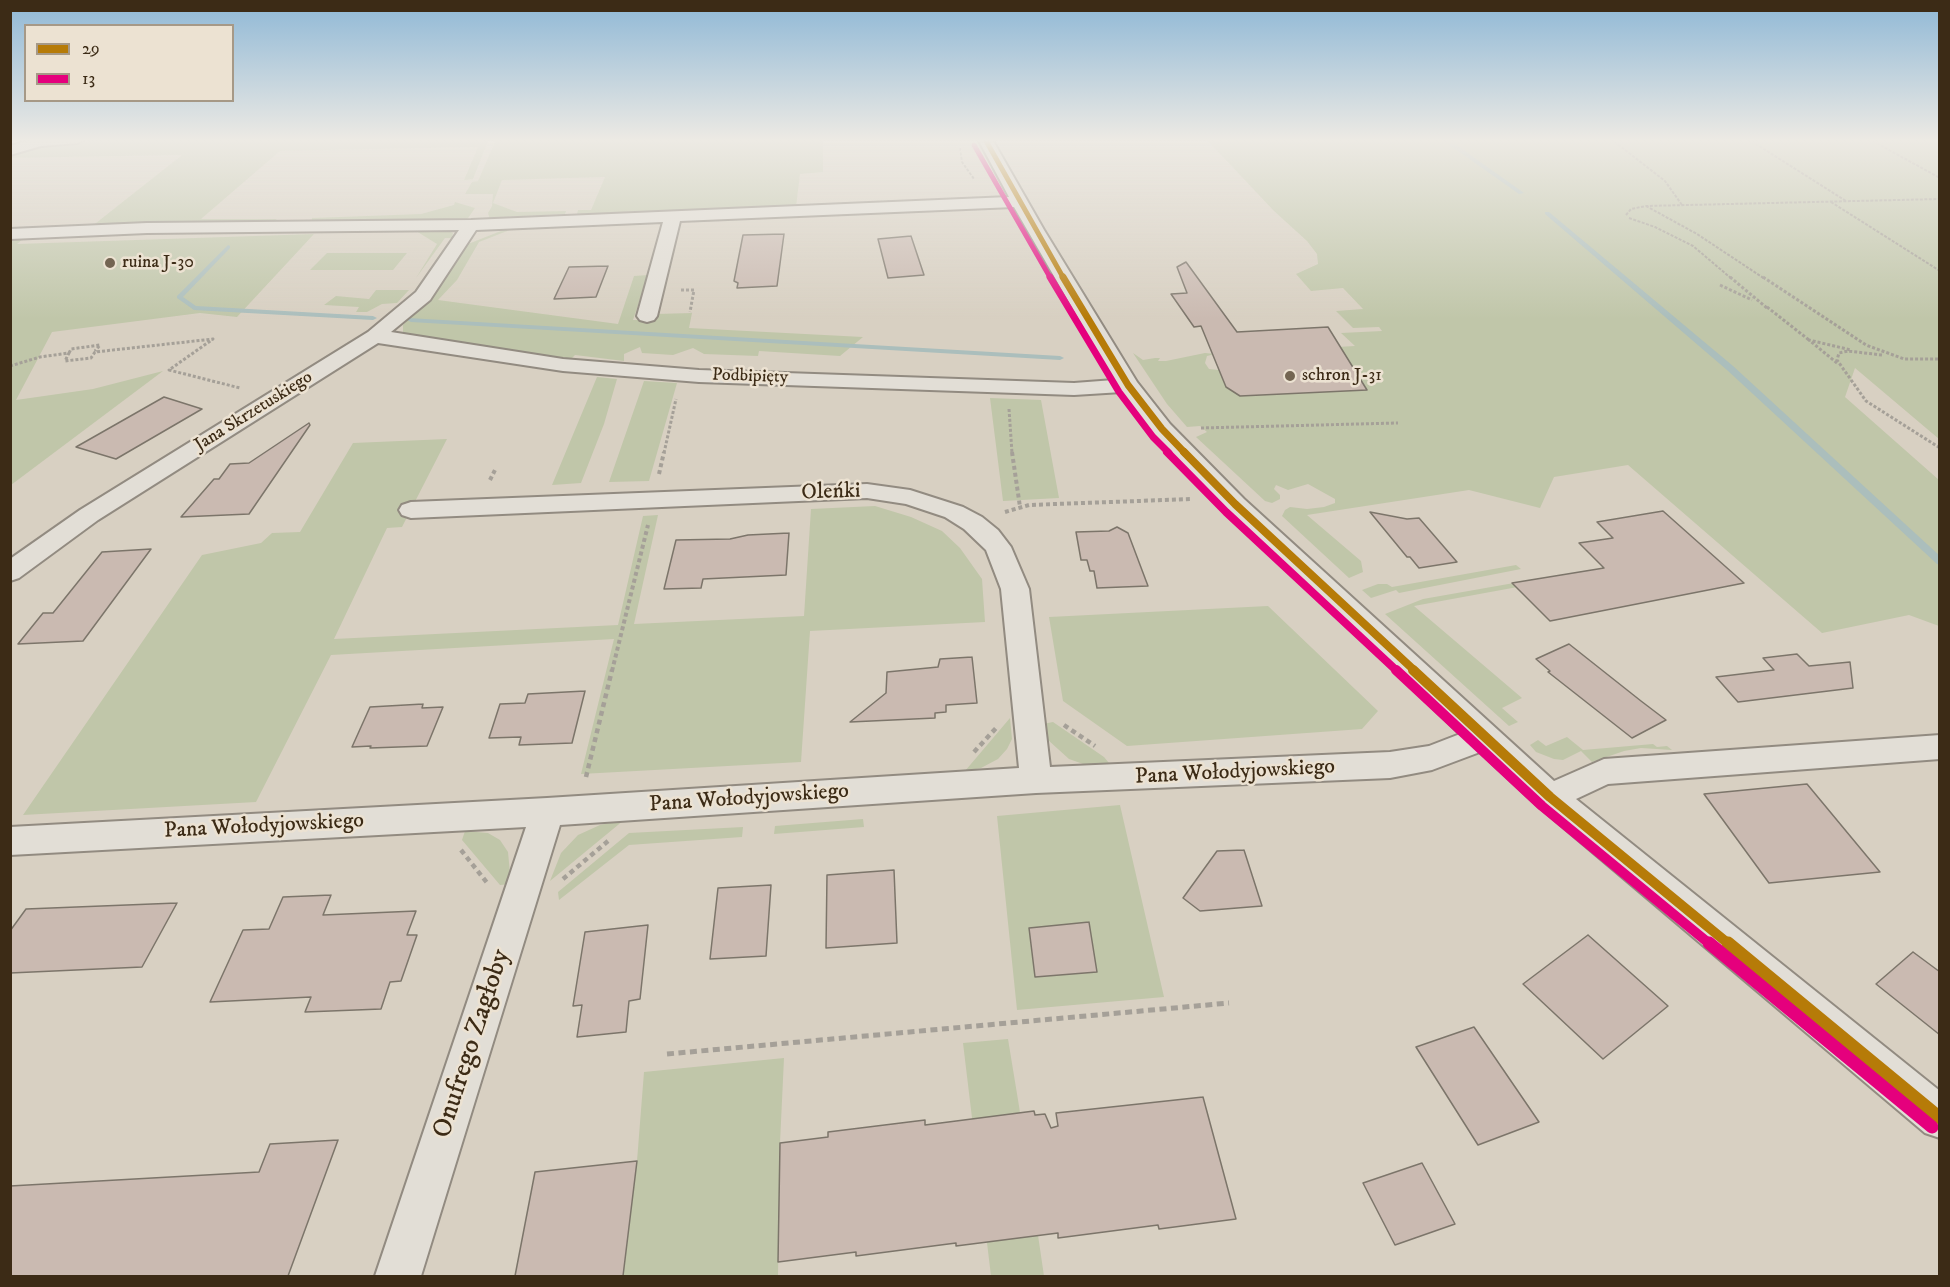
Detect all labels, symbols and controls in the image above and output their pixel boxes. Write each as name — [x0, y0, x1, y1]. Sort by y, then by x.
legend — [24, 24, 234, 102]
text: 29 — [82, 38, 100, 60]
text: 13 — [82, 68, 95, 90]
place label: ruina J-30 — [122, 252, 194, 274]
marker: ruina J-30 — [103, 256, 117, 270]
street label: Podbipięty — [711, 365, 789, 389]
place label: schron J-31 — [1302, 365, 1382, 387]
street label: Jana Skrzetuskiego — [191, 367, 317, 457]
marker: schron J-31 — [1283, 369, 1297, 383]
street label: Oleńki — [801, 479, 861, 507]
street label: Pana Wołodyjowskiego — [1134, 755, 1336, 791]
street label: Pana Wołodyjowskiego — [648, 779, 850, 819]
street label: Pana Wołodyjowskiego — [163, 809, 365, 845]
street label: Onufrego Zagłoby — [427, 946, 519, 1142]

